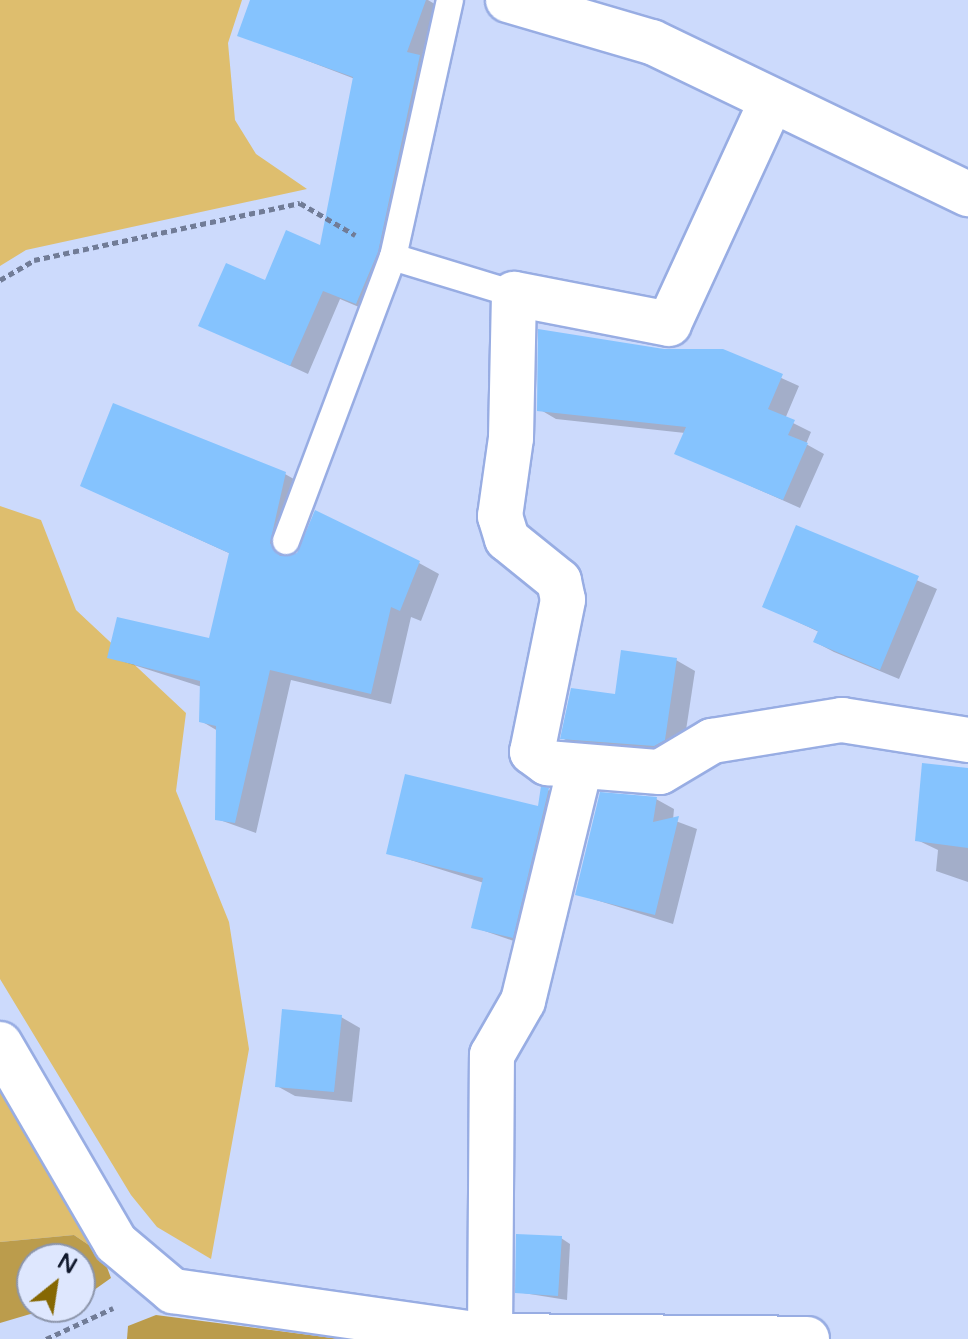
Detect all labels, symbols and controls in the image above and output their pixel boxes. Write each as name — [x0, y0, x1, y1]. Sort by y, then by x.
north arrow — [16, 1243, 96, 1323]
text: N — [53, 1248, 81, 1280]

